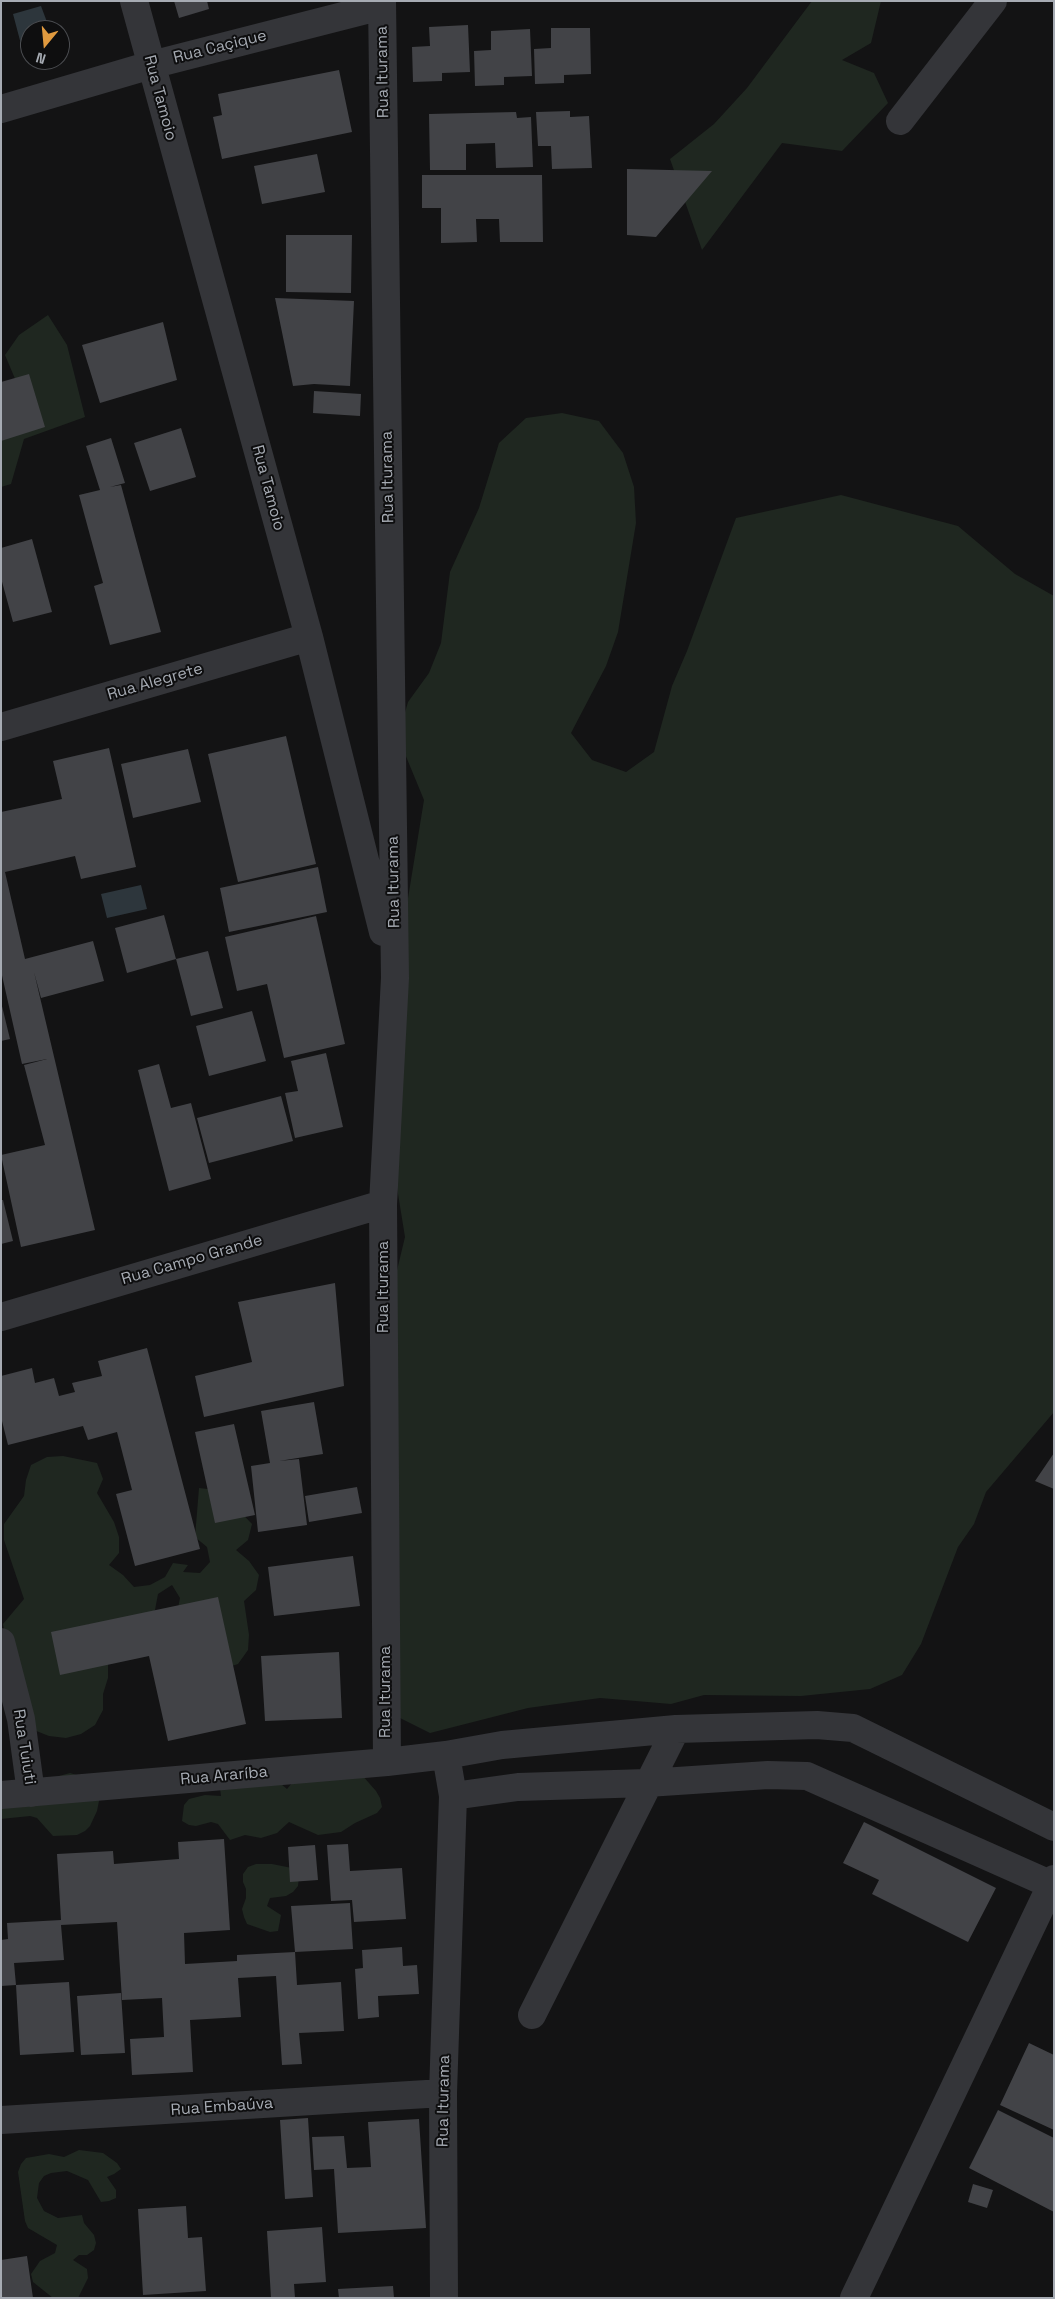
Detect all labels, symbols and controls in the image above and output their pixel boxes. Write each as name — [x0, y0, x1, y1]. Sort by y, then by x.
north arrow — [20, 20, 70, 70]
street label: Rua Caçique — [171, 26, 269, 68]
street label: Rua Iturama — [373, 26, 393, 118]
text: N — [34, 48, 48, 68]
street label: Rua Tamoio — [139, 53, 181, 143]
street label: Rua Iturama — [378, 431, 398, 523]
street label: Rua Tamoio — [247, 443, 289, 533]
street label: Rua Alegrete — [105, 659, 205, 705]
street label: Rua Iturama — [384, 836, 404, 928]
street label: Rua Campo Grande — [119, 1231, 265, 1289]
street label: Rua Iturama — [374, 1241, 394, 1333]
street label: Rua Iturama — [376, 1646, 396, 1738]
street label: Rua Tuiuti — [9, 1708, 39, 1786]
street label: Rua Araríba — [179, 1763, 269, 1789]
street label: Rua Iturama — [434, 2055, 454, 2147]
street label: Rua Embaúva — [170, 2094, 274, 2120]

